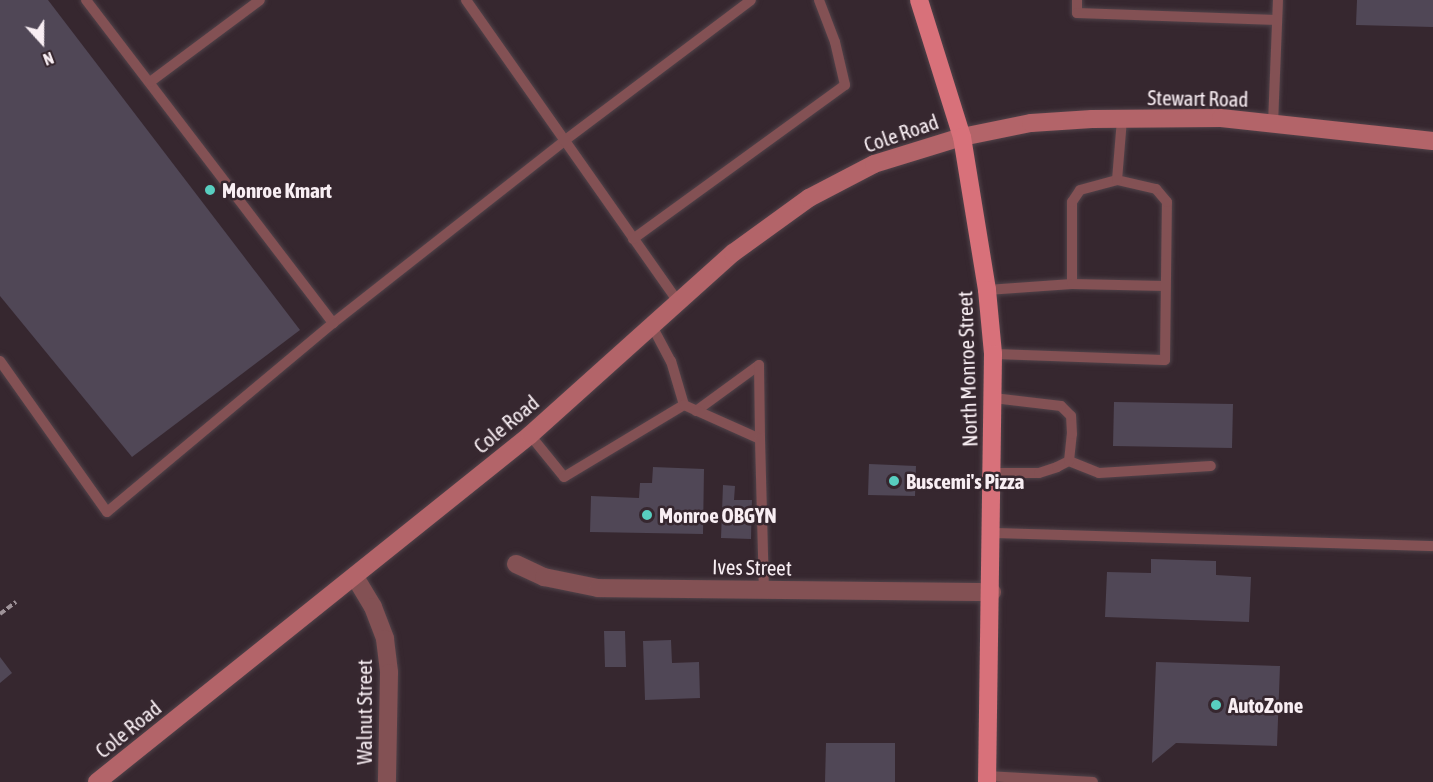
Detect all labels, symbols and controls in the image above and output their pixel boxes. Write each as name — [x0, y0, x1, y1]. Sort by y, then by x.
north arrow — [12, 12, 72, 72]
text: N — [41, 49, 56, 69]
street label: Stewart Road — [1147, 85, 1249, 111]
street label: Cole Road — [860, 109, 942, 157]
place label: Monroe Kmart — [222, 177, 332, 203]
marker: Monroe Kmart — [203, 183, 217, 197]
street label: North Monroe Street — [952, 291, 982, 447]
street label: Cole Road — [468, 390, 544, 458]
place label: Buscemi's Pizza — [906, 468, 1024, 494]
marker: Buscemi's Pizza — [887, 474, 901, 488]
place label: Monroe OBGYN — [659, 502, 777, 528]
marker: Monroe OBGYN — [640, 508, 654, 522]
street label: Ives Street — [712, 554, 792, 580]
street label: Walnut Street — [351, 659, 377, 765]
place label: AutoZone — [1228, 692, 1303, 718]
street label: Cole Road — [90, 695, 166, 763]
marker: AutoZone — [1209, 698, 1223, 712]

